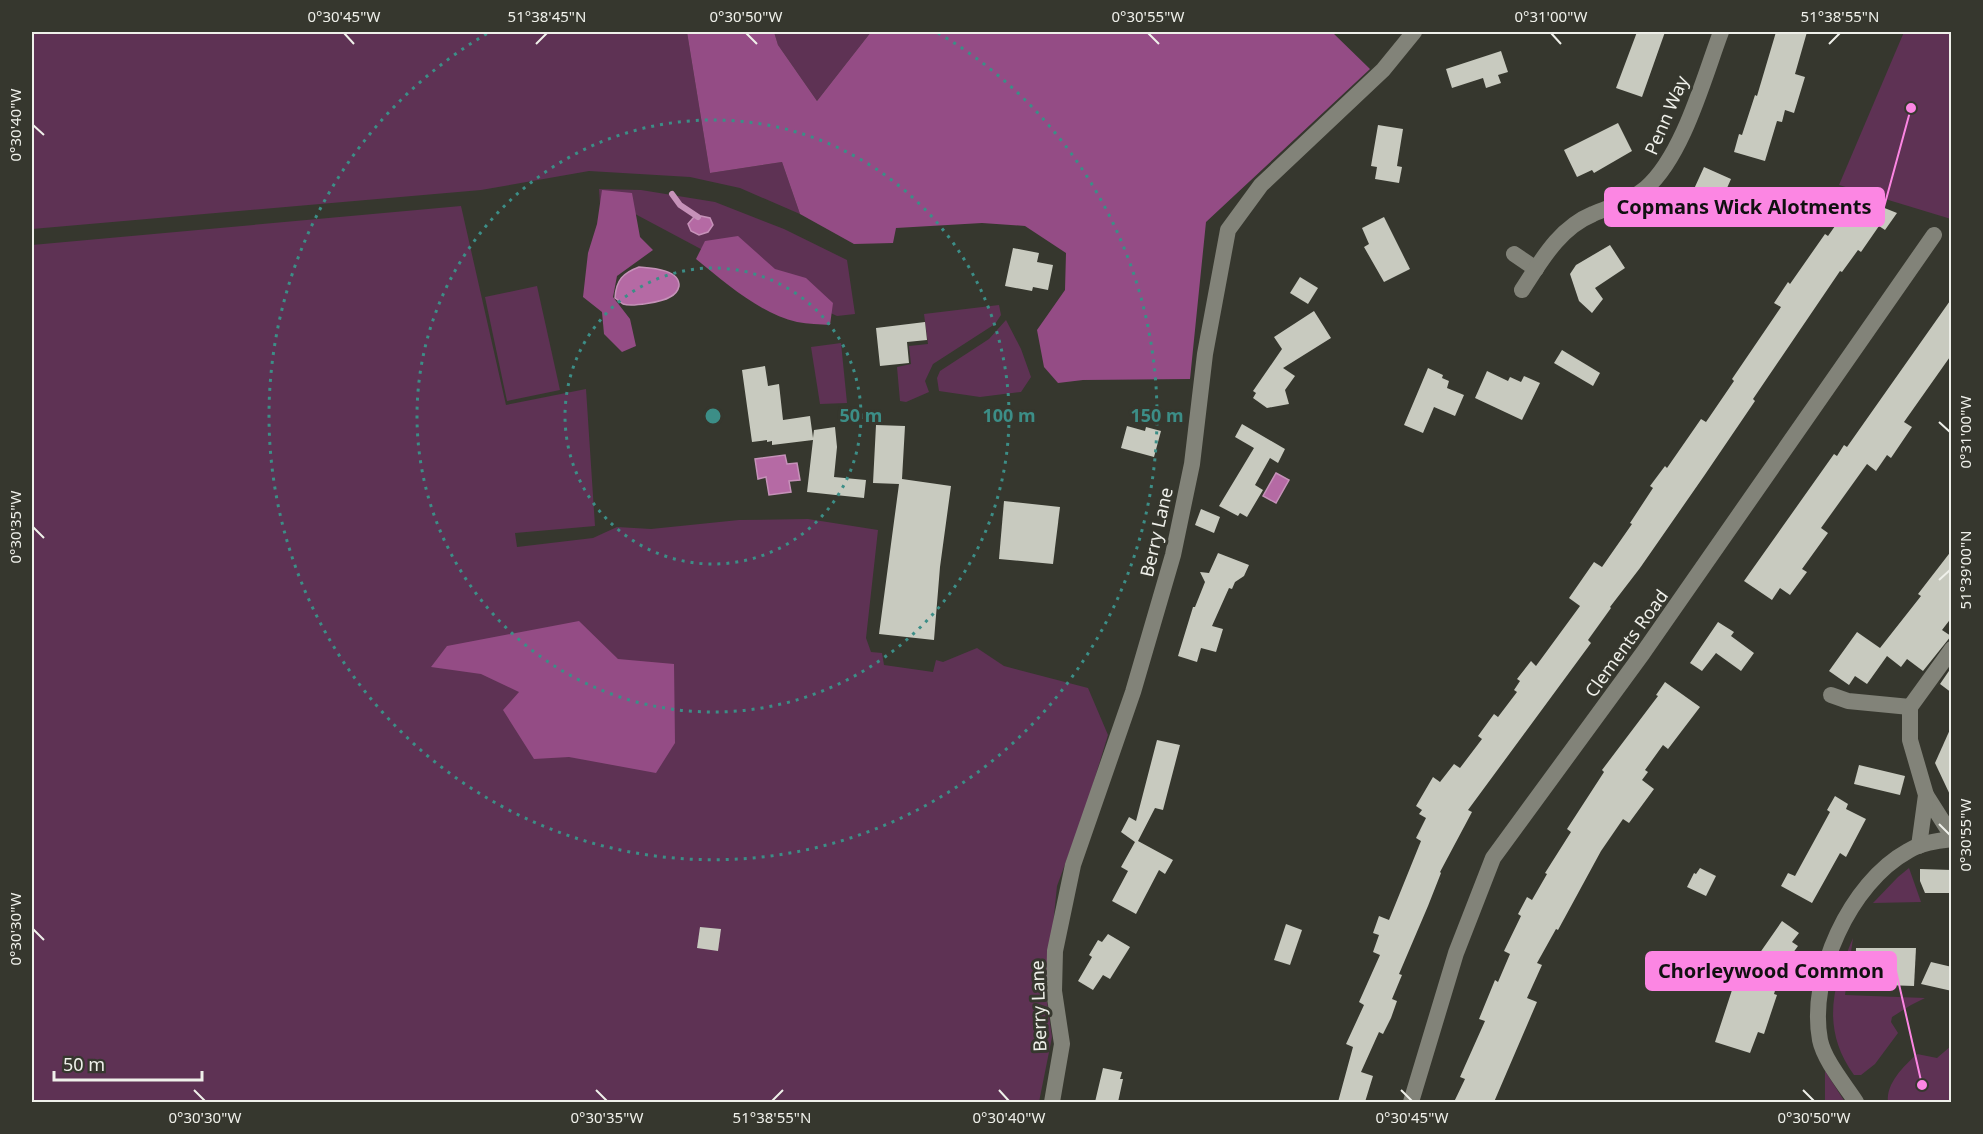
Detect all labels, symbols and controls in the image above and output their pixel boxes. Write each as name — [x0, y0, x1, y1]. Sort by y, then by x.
text: 0°30'45"W — [307, 6, 381, 26]
text: 51°38'45"N — [508, 6, 586, 26]
text: 0°30'50"W — [709, 6, 783, 26]
text: 0°30'55"W — [1111, 6, 1185, 26]
text: 0°31'00"W — [1514, 6, 1588, 26]
text: 51°38'55"N — [1801, 6, 1879, 26]
street label: Penn Way — [1639, 71, 1694, 158]
text: 0°30'40"W — [5, 88, 25, 162]
callout: Copmans Wick Alotments — [1605, 188, 1884, 226]
text: Copmans Wick Alotments — [1616, 193, 1872, 220]
text: 0°31'00"W — [1955, 395, 1975, 469]
text: 50 m — [840, 403, 882, 427]
text: 100 m — [982, 403, 1036, 427]
text: 150 m — [1130, 403, 1184, 427]
centre of rings — [703, 406, 723, 426]
street label: Berry Lane — [1134, 485, 1178, 579]
text: 0°30'35"W — [5, 490, 25, 564]
text: 51°39'00"N — [1955, 531, 1975, 609]
street label: Clements Road — [1579, 584, 1673, 702]
text: 0°30'55"W — [1955, 798, 1975, 872]
text: 0°30'30"W — [5, 892, 25, 966]
callout: Chorleywood Common — [1646, 952, 1896, 990]
text: Chorleywood Common — [1658, 957, 1884, 984]
street label: Berry Lane — [1024, 960, 1052, 1052]
scale bar — [54, 1044, 202, 1082]
text: 50 m — [63, 1052, 105, 1076]
text: 0°30'30"W — [168, 1107, 242, 1127]
text: 0°30'35"W — [570, 1107, 644, 1127]
text: 51°38'55"N — [733, 1107, 811, 1127]
text: 0°30'40"W — [972, 1107, 1046, 1127]
text: 0°30'45"W — [1375, 1107, 1449, 1127]
text: 0°30'50"W — [1777, 1107, 1851, 1127]

